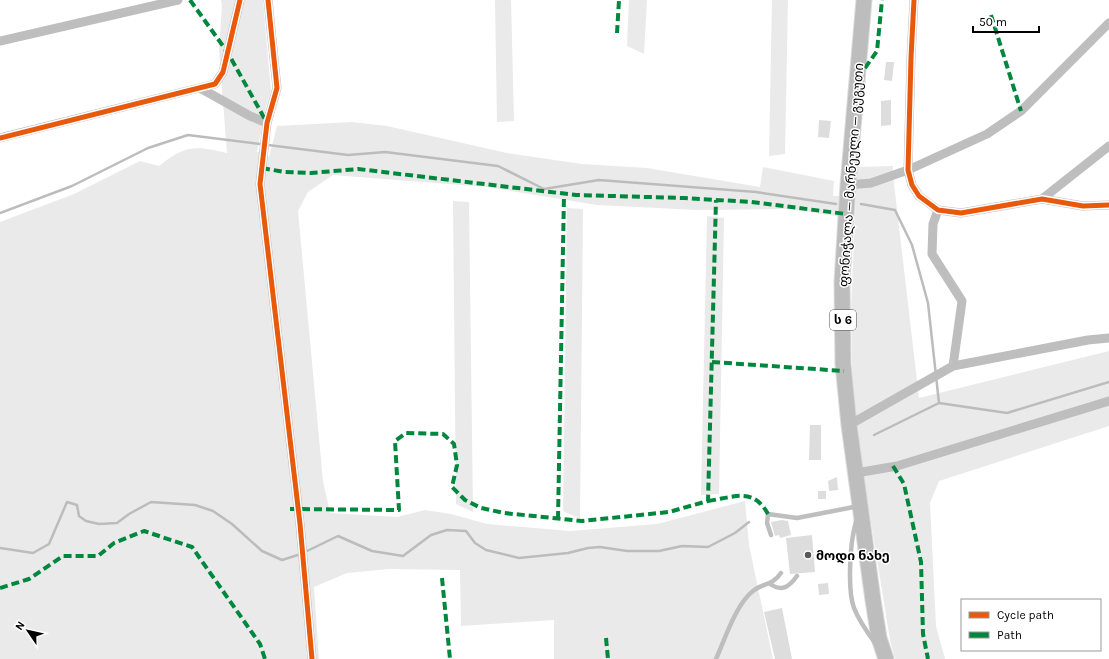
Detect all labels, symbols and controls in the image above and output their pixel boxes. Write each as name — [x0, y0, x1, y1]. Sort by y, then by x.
scale bar — [973, 8, 1039, 34]
text: 50 m — [979, 15, 1007, 29]
street label: ფონიჭალა — მარნეული — გუგუთი — [836, 63, 867, 287]
road number: ს 6 — [830, 310, 856, 330]
place label: მოდი ნახე — [816, 548, 890, 564]
marker: მოდი ნახე — [803, 550, 813, 560]
legend — [961, 599, 1101, 651]
text: Cycle path — [997, 608, 1054, 622]
north arrow — [8, 611, 48, 651]
text: N — [13, 619, 28, 633]
text: Path — [997, 628, 1022, 642]

